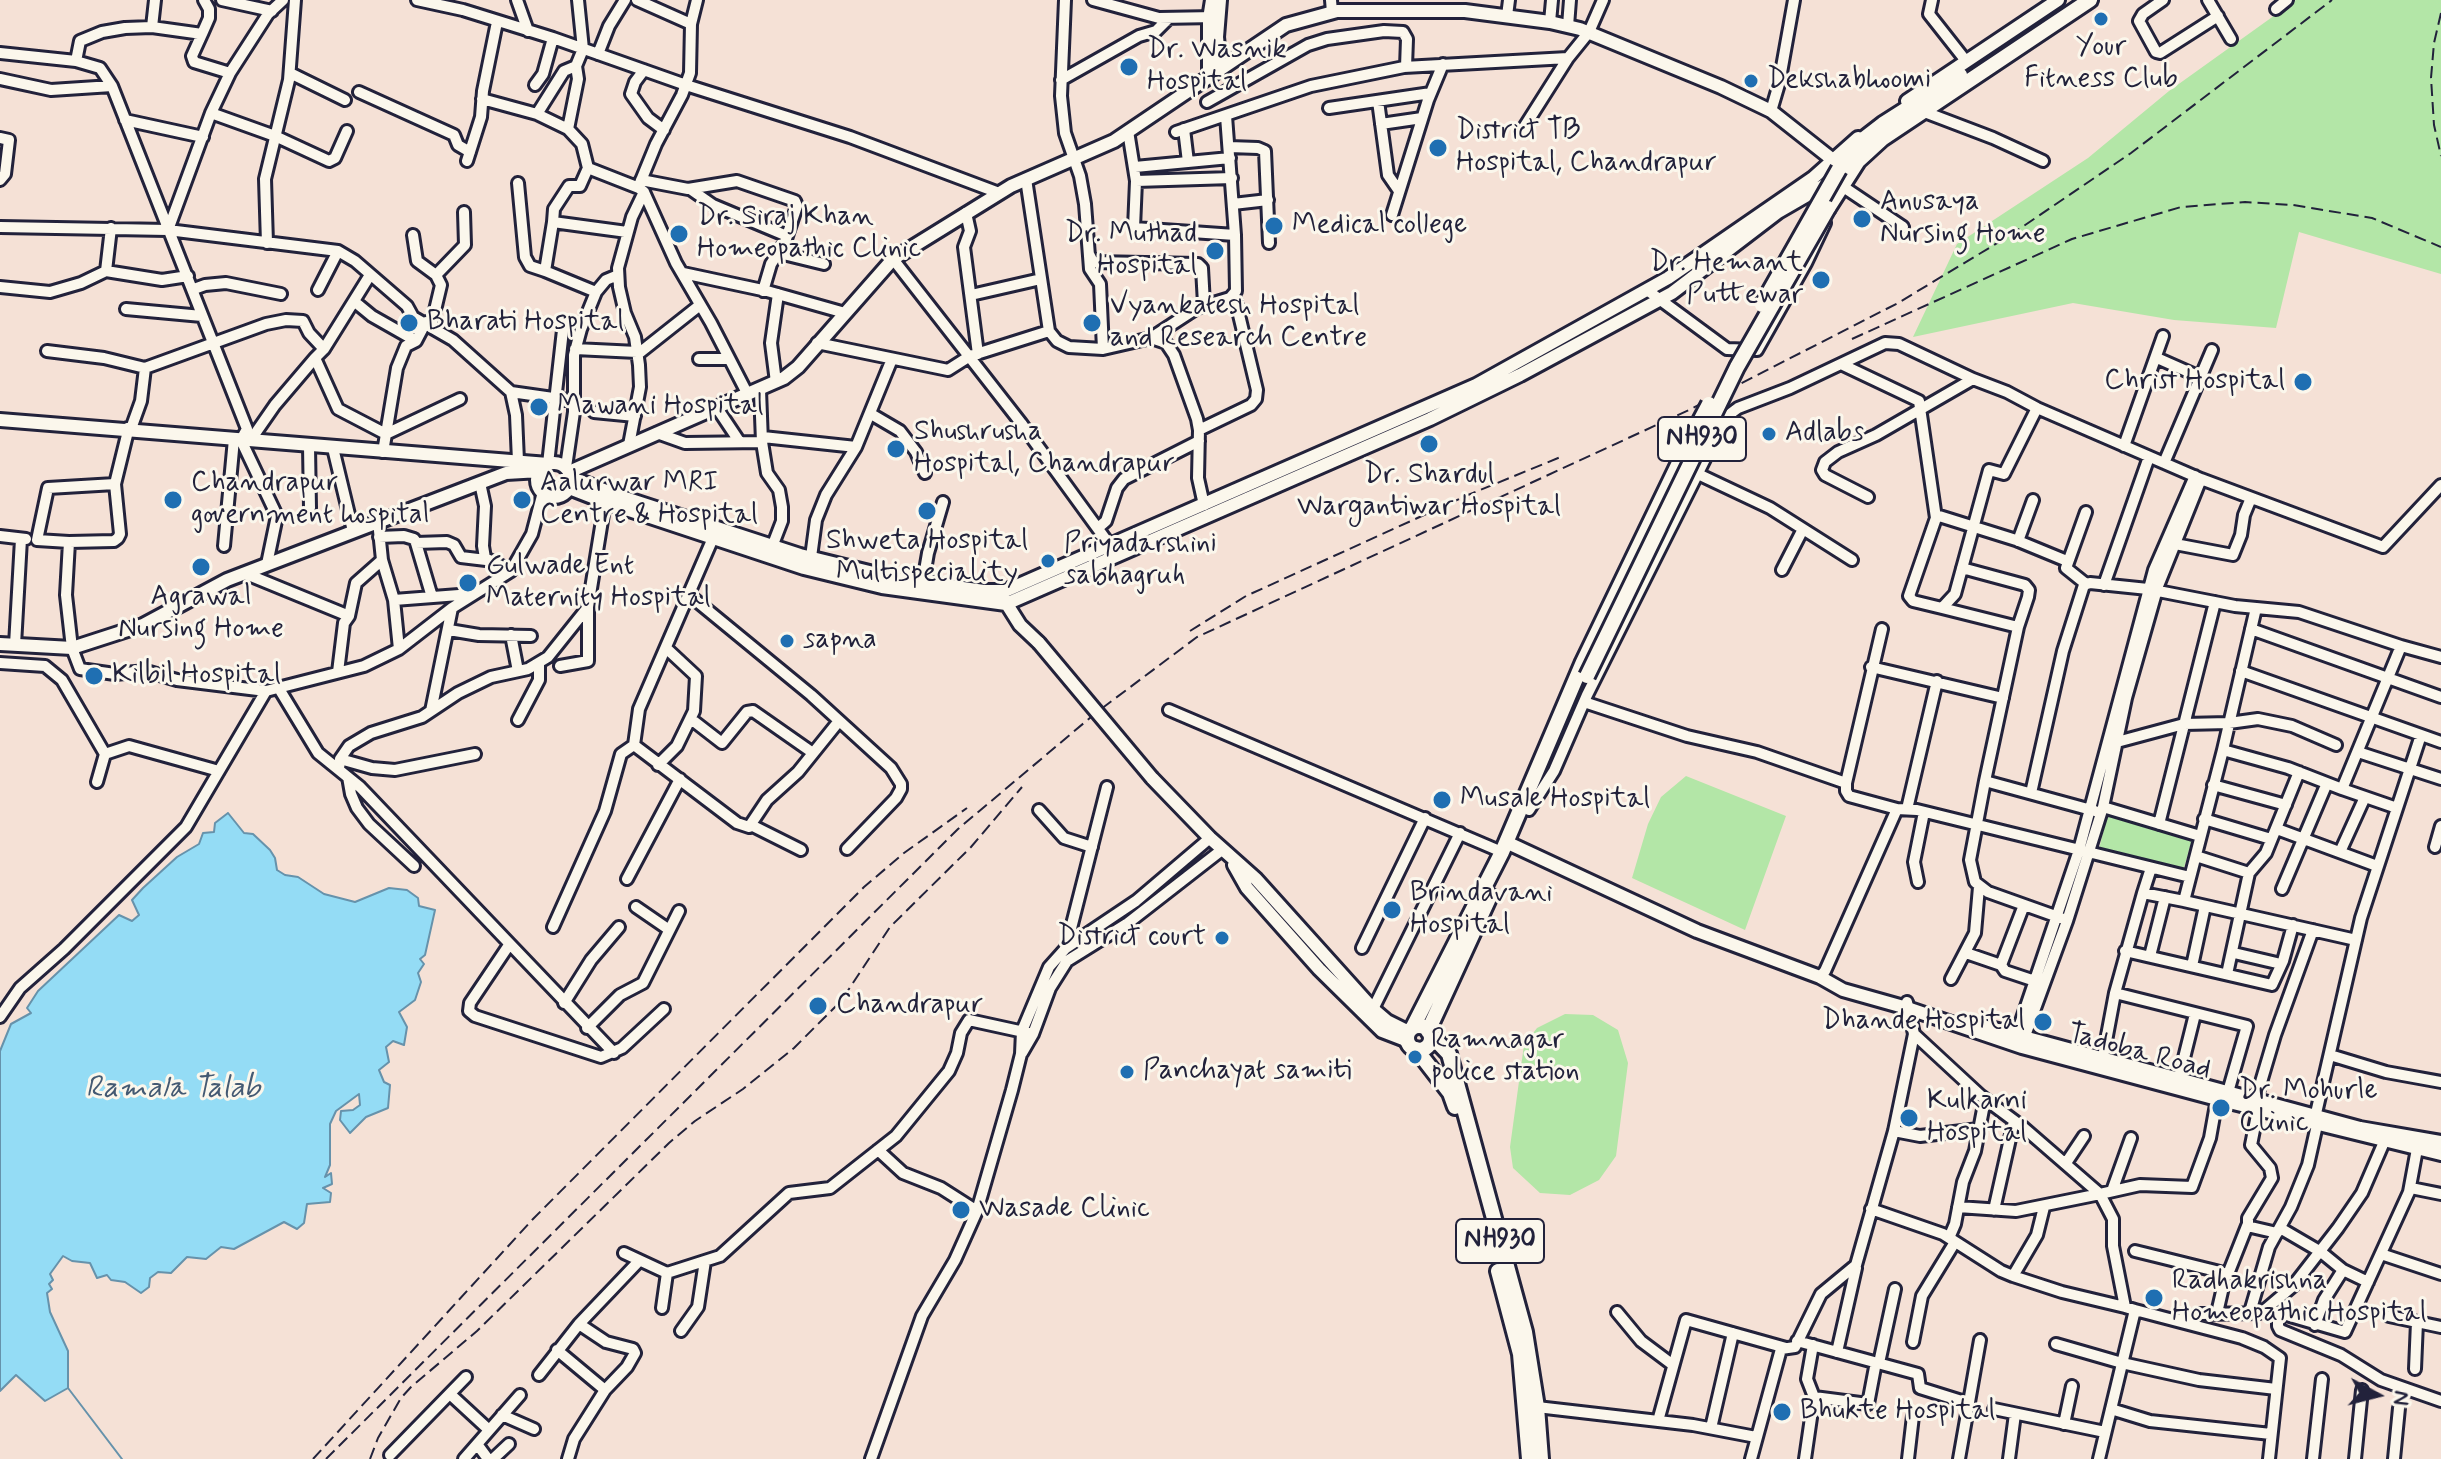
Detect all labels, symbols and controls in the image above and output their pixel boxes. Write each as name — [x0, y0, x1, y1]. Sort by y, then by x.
marker: Your Fitness Club — [2092, 10, 2110, 28]
place label: Your Fitness Club — [2024, 31, 2178, 97]
place label: Dr. Wasnik Hospital — [1147, 34, 1287, 100]
marker: Dr. Wasnik Hospital — [1118, 56, 1140, 78]
place label: Dekshabhoomi — [1767, 64, 1931, 98]
marker: Dekshabhoomi — [1742, 72, 1760, 90]
place label: District TB Hospital, Chandrapur — [1456, 115, 1717, 181]
marker: District TB Hospital, Chandrapur — [1427, 137, 1449, 159]
place label: Anusaya Nursing Home — [1880, 186, 2046, 252]
place label: Dr. Siraj Khan Homeopathic Clinic — [697, 201, 921, 267]
marker: Anusaya Nursing Home — [1851, 208, 1873, 230]
place label: Medical college — [1292, 209, 1467, 243]
marker: Medical college — [1263, 215, 1285, 237]
place label: Dr. Muthad Hospital — [1065, 218, 1197, 284]
marker: Dr. Siraj Khan Homeopathic Clinic — [668, 223, 690, 245]
marker: Dr. Muthad Hospital — [1204, 240, 1226, 262]
place label: Dr. Hemant Puttewar — [1649, 247, 1803, 313]
marker: Dr. Hemant Puttewar — [1810, 269, 1832, 291]
place label: Vyankatesh Hospital and Research Centre — [1110, 290, 1367, 356]
place label: Bharati Hospital — [427, 306, 624, 340]
marker: Bharati Hospital — [398, 312, 420, 334]
marker: Vyankatesh Hospital and Research Centre — [1081, 312, 1103, 334]
place label: Christ Hospital — [2104, 365, 2285, 399]
marker: Christ Hospital — [2292, 371, 2314, 393]
place label: Mawani Hospital — [557, 390, 764, 424]
marker: Mawani Hospital — [528, 396, 550, 418]
place label: Shushrusha Hospital, Chandrapur — [914, 416, 1175, 482]
road number: NH930 — [1658, 417, 1746, 461]
place label: Adlabs — [1785, 417, 1864, 451]
marker: Adlabs — [1760, 425, 1778, 443]
marker: Dr. Shardul Wargantiwar Hospital — [1418, 433, 1440, 455]
marker: Shushrusha Hospital, Chandrapur — [885, 438, 907, 460]
place label: Dr. Shardul Wargantiwar Hospital — [1297, 459, 1561, 525]
place label: Chandrapur government hospital — [191, 467, 429, 533]
place label: Aalurwar MRI Centre & Hospital — [540, 467, 758, 533]
marker: Chandrapur government hospital — [162, 489, 184, 511]
marker: Aalurwar MRI Centre & Hospital — [511, 489, 533, 511]
marker: Shweta Hospital Multispeciality — [916, 500, 938, 522]
place label: Shweta Hospital Multispeciality — [826, 525, 1028, 591]
place label: Priyadarshini sabhagruh — [1064, 528, 1217, 594]
place label: Gulwade Ent Maternity Hospital — [486, 550, 711, 616]
marker: Priyadarshini sabhagruh — [1039, 552, 1057, 570]
marker: Agrawal Nursing Home — [190, 556, 212, 578]
marker: Gulwade Ent Maternity Hospital — [457, 572, 479, 594]
place label: Agrawal Nursing Home — [118, 581, 284, 647]
place label: sapna — [803, 624, 877, 658]
marker: sapna — [778, 632, 796, 650]
place label: Kilbil Hospital — [112, 659, 281, 693]
marker: Kilbil Hospital — [83, 665, 105, 687]
place label: Musale Hospital — [1460, 783, 1650, 817]
marker: Musale Hospital — [1431, 789, 1453, 811]
place label: Brindavani Hospital — [1410, 877, 1553, 943]
marker: Brindavani Hospital — [1381, 899, 1403, 921]
place label: District court — [1057, 921, 1206, 955]
marker: District court — [1213, 929, 1231, 947]
place label: Chandrapur — [836, 989, 983, 1023]
marker: Chandrapur — [807, 995, 829, 1017]
place label: Dhande Hospital — [1822, 1005, 2025, 1039]
marker: Dhande Hospital — [2032, 1011, 2054, 1033]
street label: Tadoba Road — [2064, 1018, 2214, 1088]
place label: Ramnagar police station — [1431, 1024, 1580, 1090]
marker: Ramnagar police station — [1406, 1048, 1424, 1066]
place label: Panchayat samiti — [1143, 1055, 1352, 1089]
marker: Panchayat samiti — [1118, 1063, 1136, 1081]
water label: Ramala Talab — [86, 1072, 260, 1108]
place label: Dr. Mohurle Clinic — [2239, 1075, 2378, 1141]
place label: Kulkarni Hospital — [1927, 1085, 2027, 1151]
marker: Dr. Mohurle Clinic — [2210, 1097, 2232, 1119]
marker: Kulkarni Hospital — [1898, 1107, 1920, 1129]
place label: Wasade Clinic — [979, 1193, 1150, 1227]
marker: Wasade Clinic — [950, 1199, 972, 1221]
road number: NH930 — [1456, 1219, 1544, 1263]
place label: Radhakrishna Homeopathic Hospital — [2172, 1265, 2427, 1331]
marker: Radhakrishna Homeopathic Hospital — [2143, 1287, 2165, 1309]
north arrow — [2337, 1355, 2417, 1435]
text: N — [2386, 1389, 2416, 1407]
place label: Bhukte Hospital — [1800, 1395, 1995, 1429]
marker: Bhukte Hospital — [1771, 1401, 1793, 1423]

